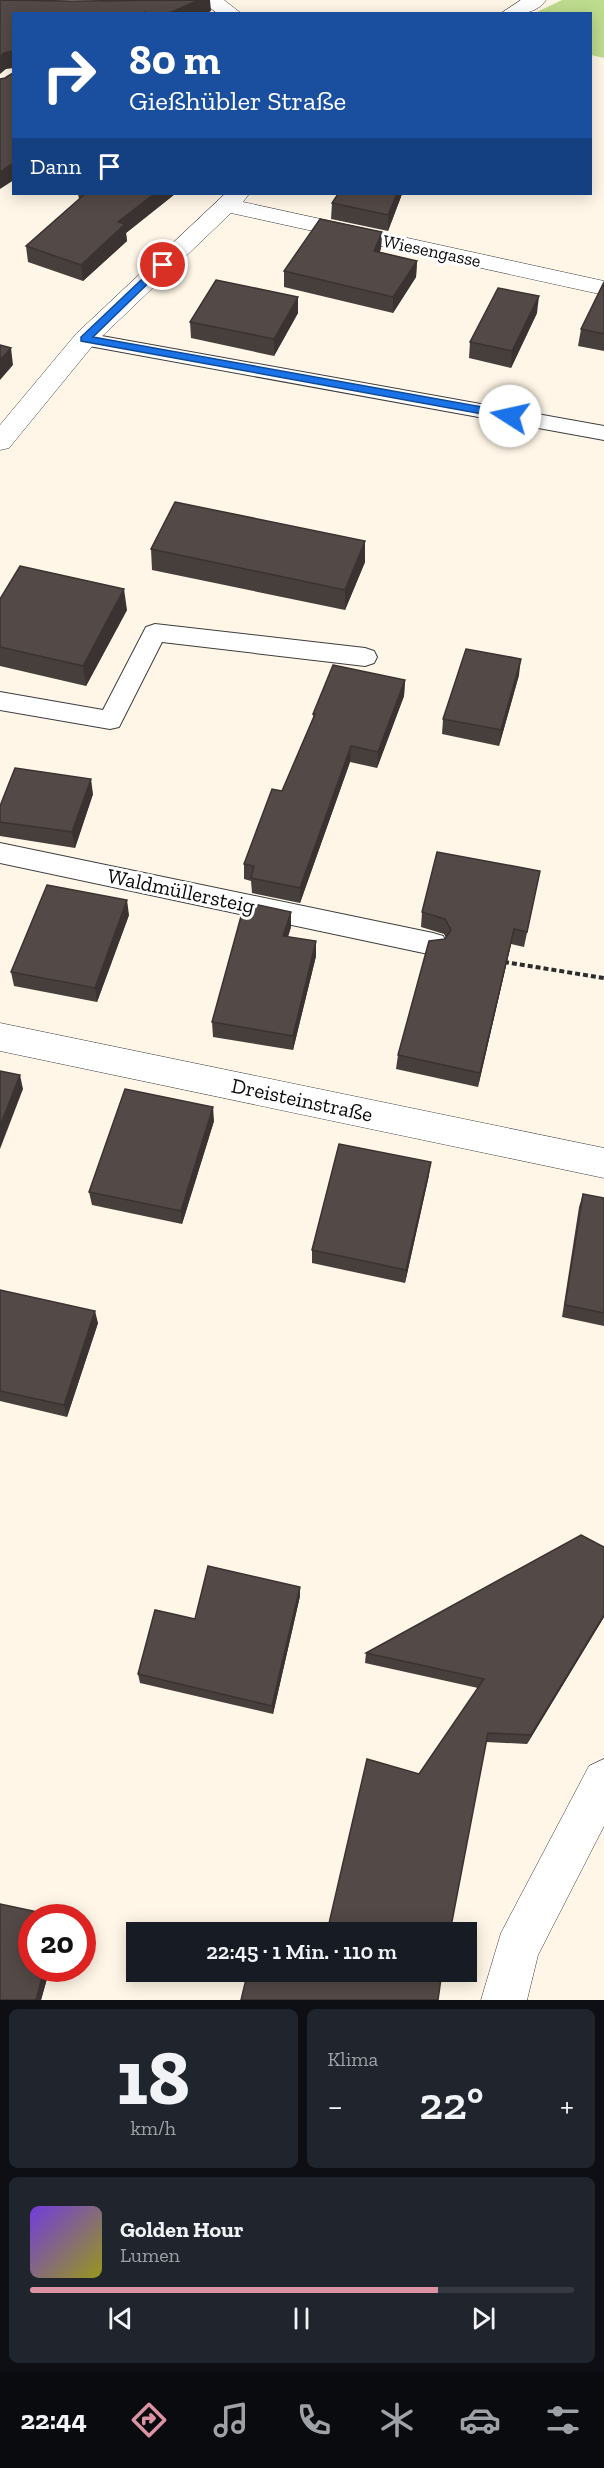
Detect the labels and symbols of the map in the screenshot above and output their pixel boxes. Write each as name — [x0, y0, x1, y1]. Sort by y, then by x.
street label: Wiesengasse — [381, 230, 483, 272]
pin — [137, 239, 188, 290]
position arrow — [478, 384, 542, 448]
street label: Waldmüllersteig — [105, 863, 258, 918]
street label: Dreisteinstraße — [229, 1072, 375, 1127]
speed limit sign: 20 — [18, 1904, 96, 1982]

